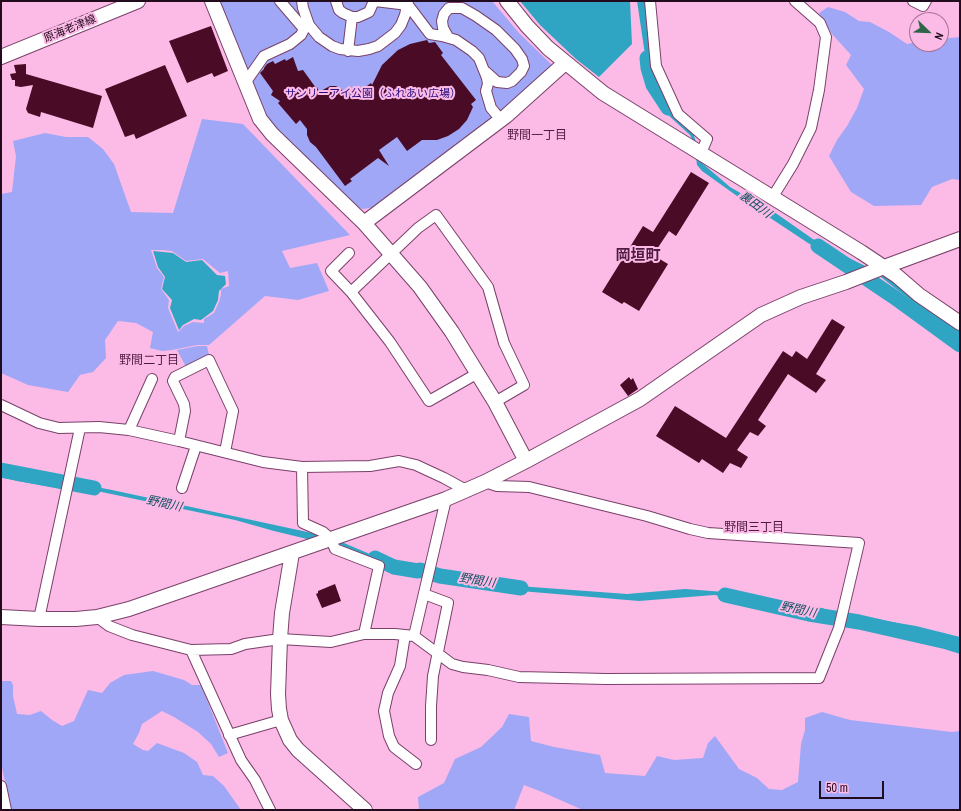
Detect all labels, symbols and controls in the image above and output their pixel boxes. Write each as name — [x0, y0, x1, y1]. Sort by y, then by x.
north arrow — [909, 12, 949, 52]
street label: 原海老津線 — [42, 13, 98, 45]
text: N — [931, 31, 947, 42]
park label: サンリーアイ公園（ふれあい広場） — [285, 87, 461, 101]
district label: 野間一丁目 — [507, 129, 567, 143]
water label: 裏田川 — [736, 189, 774, 221]
district label: 岡垣町 — [616, 247, 660, 265]
district label: 野間二丁目 — [119, 354, 179, 368]
water label: 野間川 — [145, 493, 183, 515]
district label: 野間三丁目 — [724, 521, 784, 535]
water label: 野間川 — [458, 571, 496, 591]
water label: 野間川 — [779, 599, 817, 621]
scale bar — [821, 773, 886, 799]
text: 50 m — [826, 780, 848, 796]

